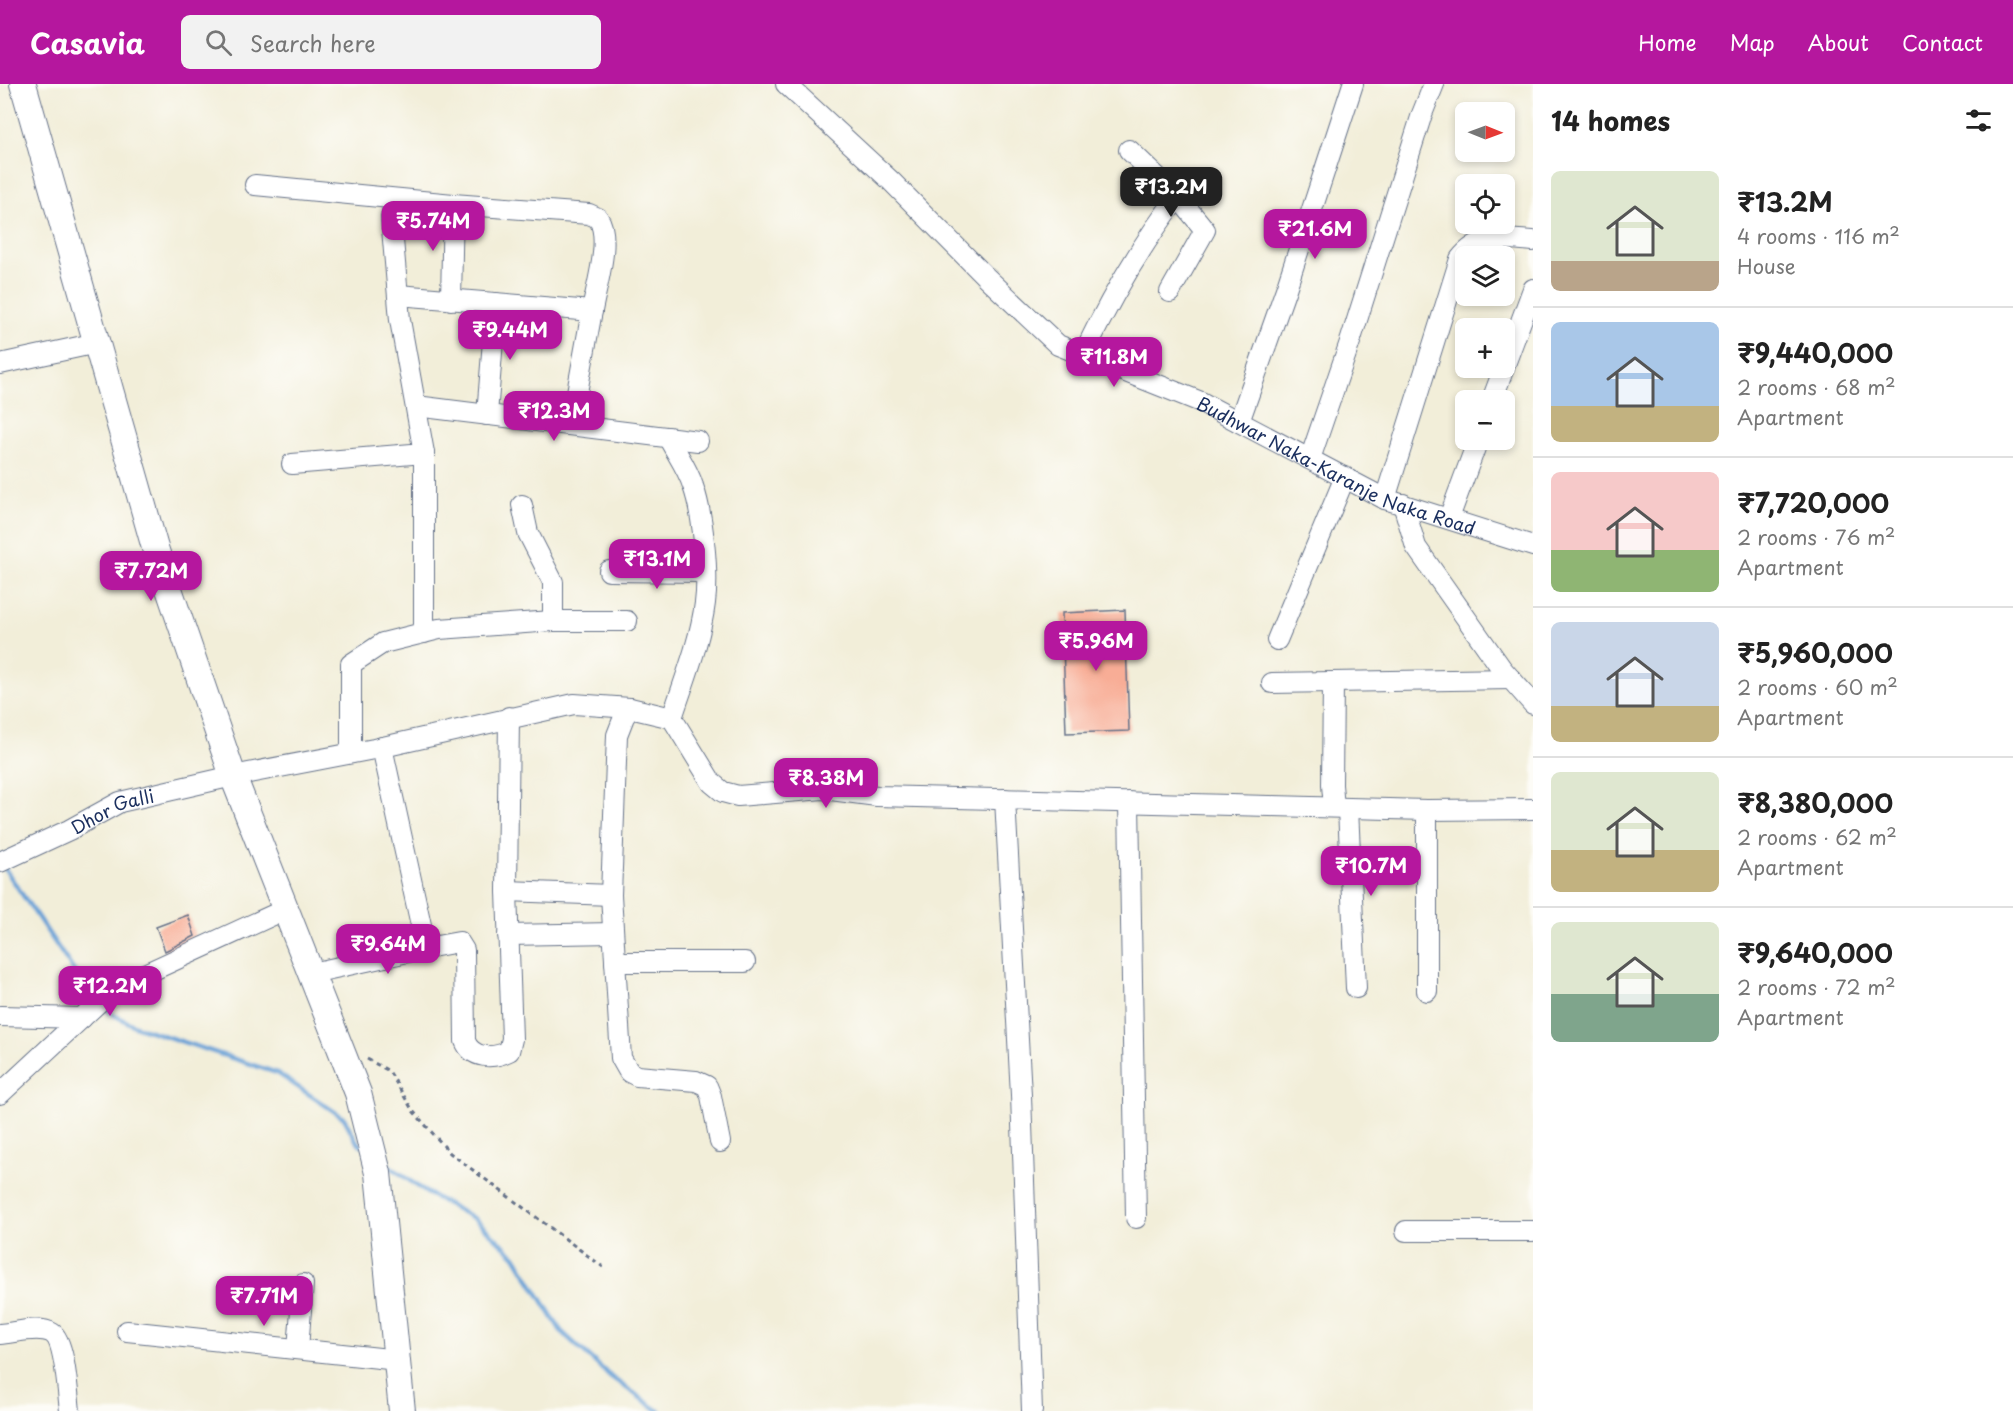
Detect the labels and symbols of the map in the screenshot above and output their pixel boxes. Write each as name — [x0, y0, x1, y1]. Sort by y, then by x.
north arrow — [1455, 102, 1515, 162]
pin: ₹13.2M — [1122, 167, 1220, 218]
pin: ₹5.74M — [384, 201, 482, 252]
pin: ₹21.6M — [1266, 209, 1364, 260]
pin: ₹9.44M — [461, 310, 559, 361]
pin: ₹11.8M — [1065, 337, 1163, 388]
street label: Budhwar Naka-Karanje Naka Road — [1193, 389, 1479, 540]
pin: ₹12.3M — [505, 391, 603, 442]
pin: ₹13.1M — [608, 539, 706, 590]
pin: ₹7.72M — [102, 551, 200, 602]
pin: ₹5.96M — [1047, 621, 1145, 672]
pin: ₹8.38M — [777, 758, 875, 809]
street label: Dhor Galli — [66, 781, 156, 840]
pin: ₹10.7M — [1322, 846, 1420, 897]
pin: ₹9.64M — [339, 924, 437, 975]
pin: ₹12.2M — [61, 966, 159, 1017]
pin: ₹7.71M — [215, 1276, 313, 1327]

